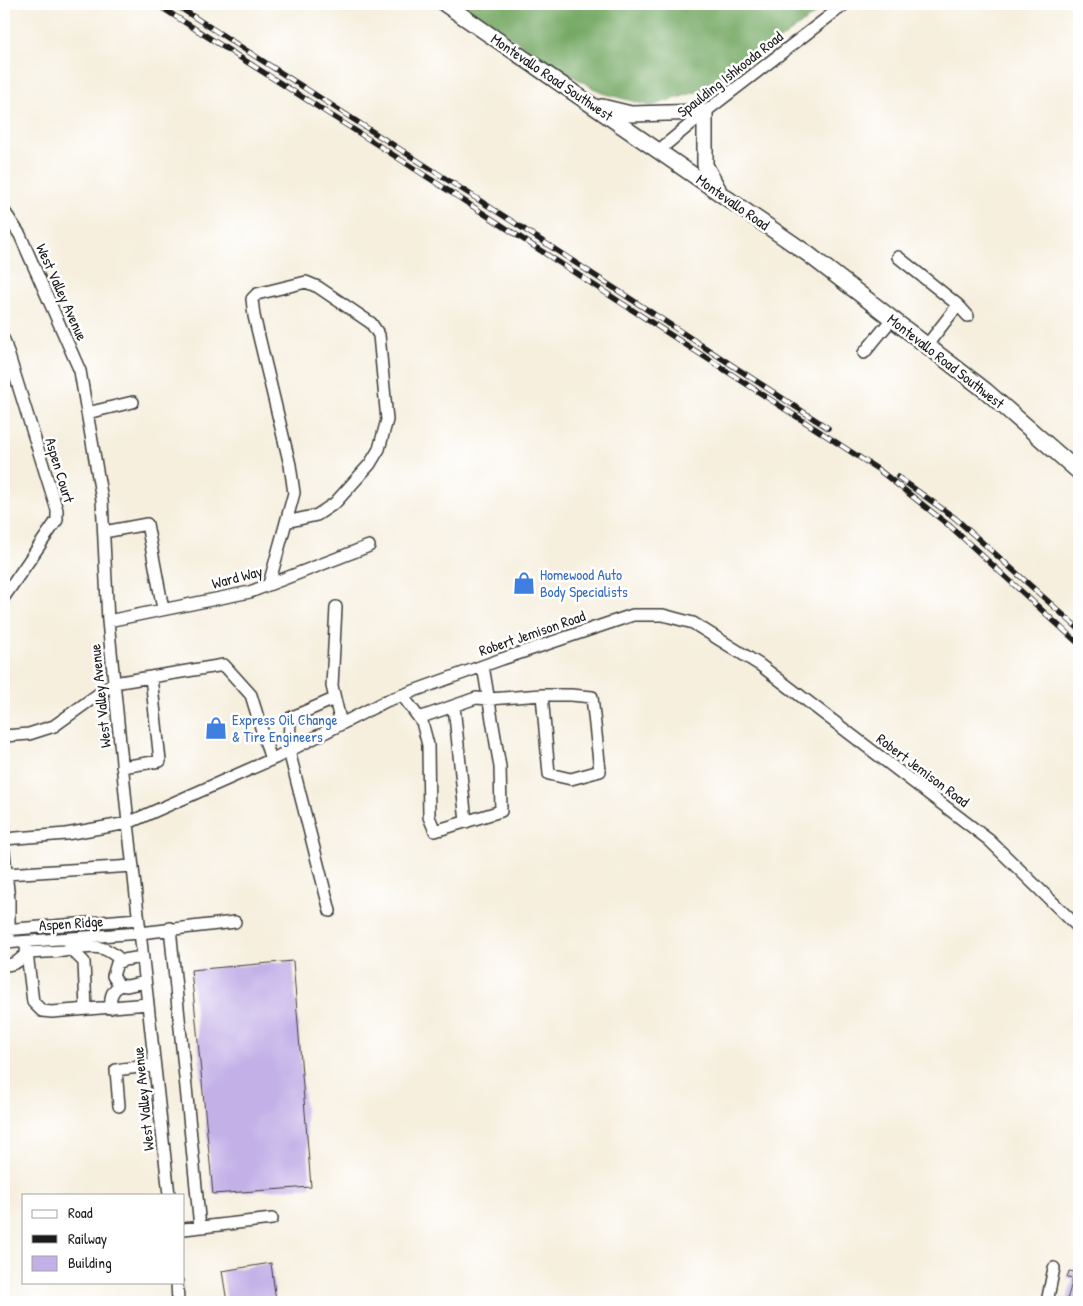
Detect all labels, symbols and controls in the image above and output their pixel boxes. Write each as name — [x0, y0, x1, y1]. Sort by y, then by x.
street label: Spaulding Ishkooda Road — [673, 26, 787, 122]
street label: Montevallo Road Southwest — [487, 28, 618, 126]
street label: Montevallo Road — [692, 169, 774, 235]
street label: West Valley Avenue — [31, 240, 93, 344]
street label: Montevallo Road Southwest — [883, 309, 1009, 414]
street label: Aspen Court — [40, 435, 80, 506]
street label: Ward Way — [209, 560, 265, 594]
place label: Homewood Auto Body Specialists — [540, 564, 628, 602]
shop icon: Homewood Auto Body Specialists — [511, 570, 537, 596]
street label: Robert Jemison Road — [476, 605, 588, 661]
street label: West Valley Avenue — [84, 643, 116, 749]
place label: Express Oil Change & Tire Engineers — [232, 709, 338, 747]
shop icon: Express Oil Change & Tire Engineers — [203, 715, 229, 741]
street label: Robert Jemison Road — [872, 728, 974, 812]
street label: Aspen Ridge — [38, 910, 104, 936]
street label: West Valley Avenue — [127, 1046, 159, 1152]
legend — [22, 1194, 185, 1284]
text: Road — [68, 1202, 93, 1223]
text: Railway — [68, 1228, 107, 1249]
text: Building — [68, 1252, 112, 1273]

